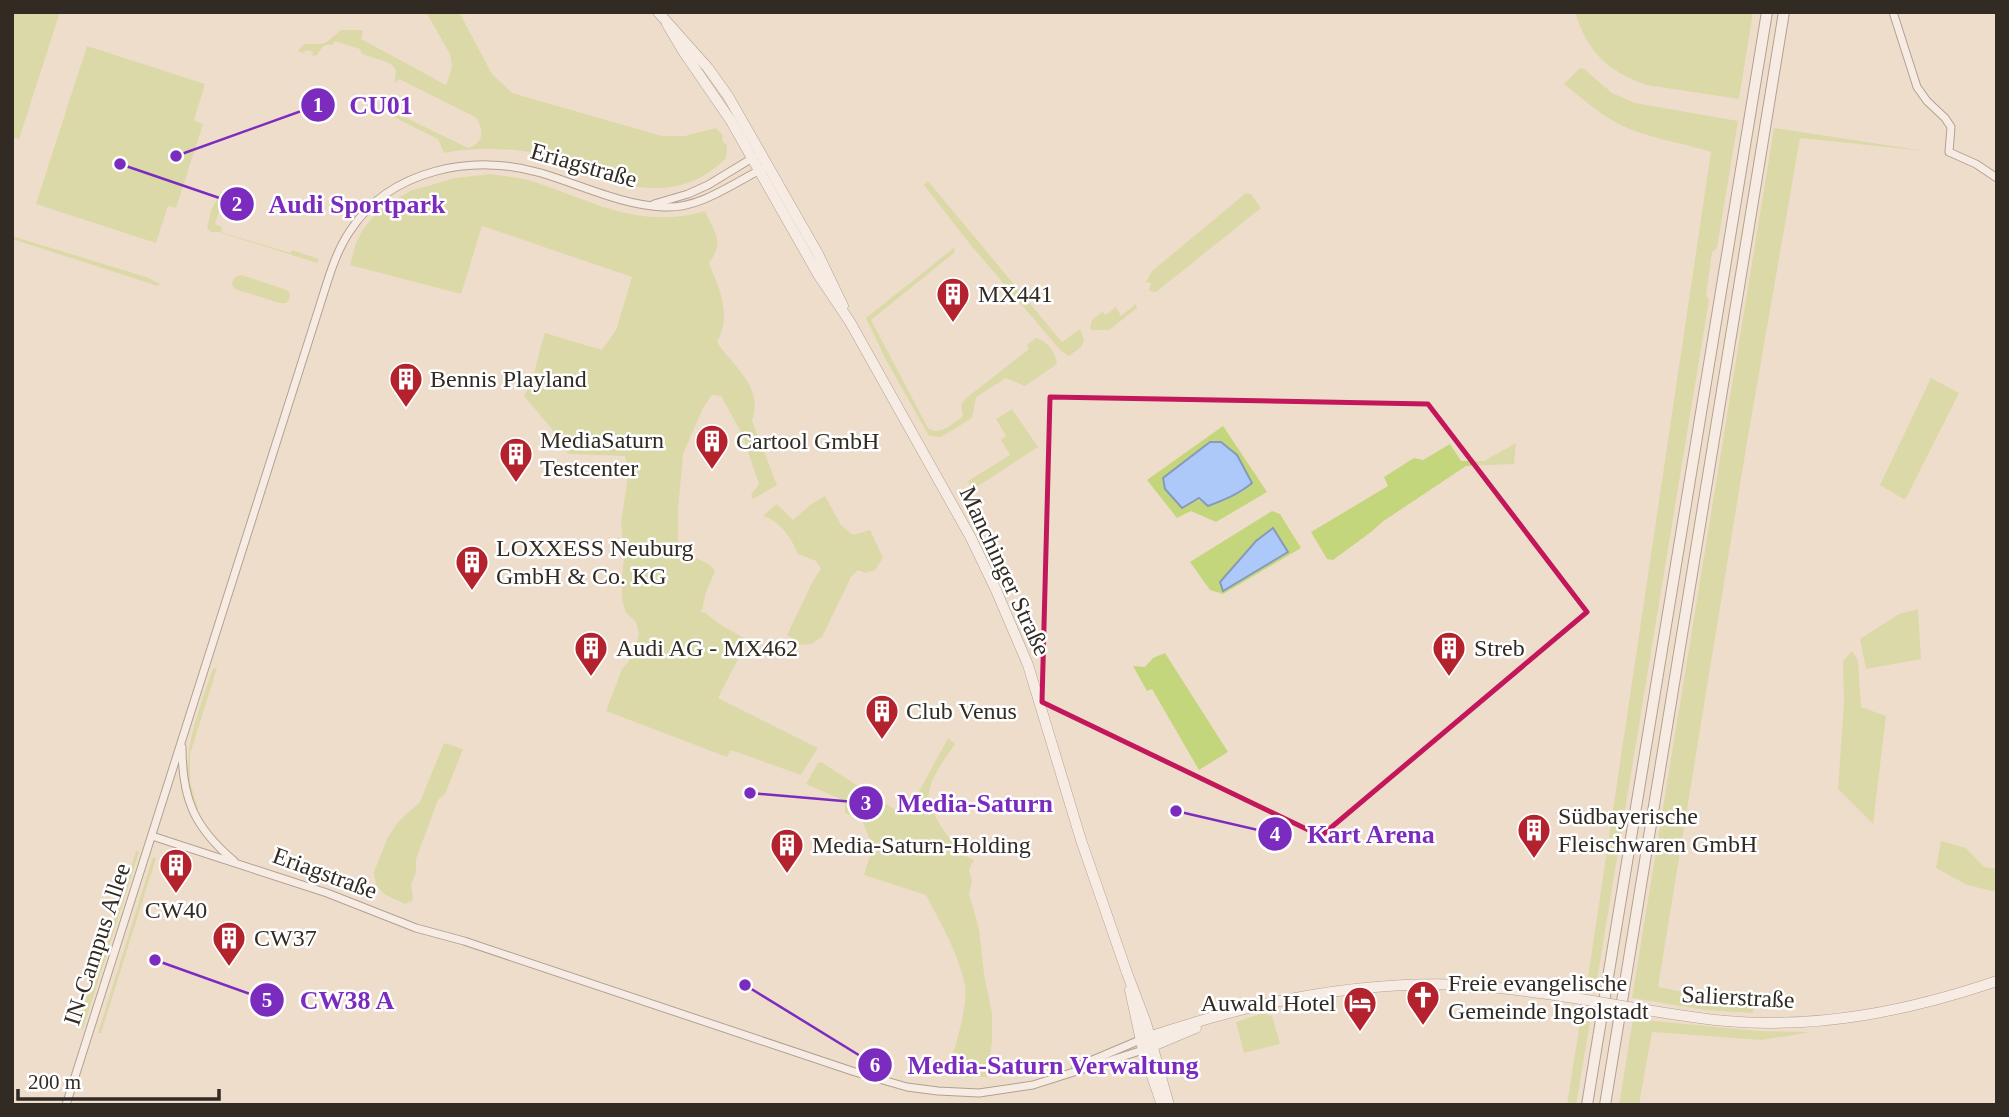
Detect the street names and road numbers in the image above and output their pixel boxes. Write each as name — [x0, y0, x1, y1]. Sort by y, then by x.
street label: Eriagstraße — [528, 137, 640, 193]
street label: Manchinger Straße — [954, 482, 1056, 660]
street label: Eriagstraße — [269, 842, 381, 904]
street label: IN-Campus Allee — [59, 860, 135, 1028]
street label: Salierstraße — [1681, 981, 1795, 1013]

